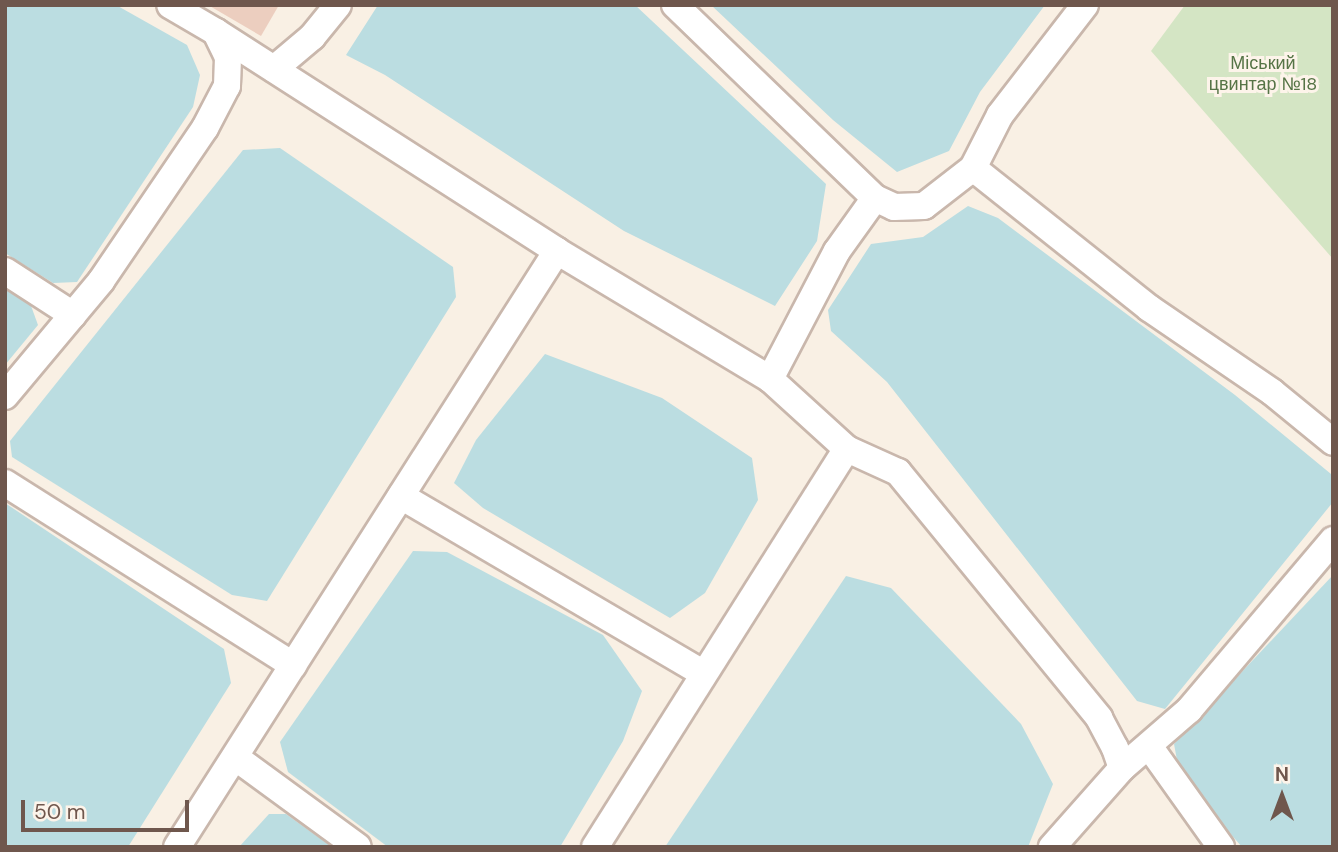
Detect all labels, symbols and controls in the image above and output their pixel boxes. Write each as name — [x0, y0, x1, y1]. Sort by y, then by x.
park label: Міський цвинтар №18 — [1209, 53, 1317, 96]
north arrow — [1247, 761, 1317, 831]
text: N — [1275, 762, 1289, 787]
scale bar — [24, 786, 192, 830]
text: 50 m — [34, 798, 85, 826]

